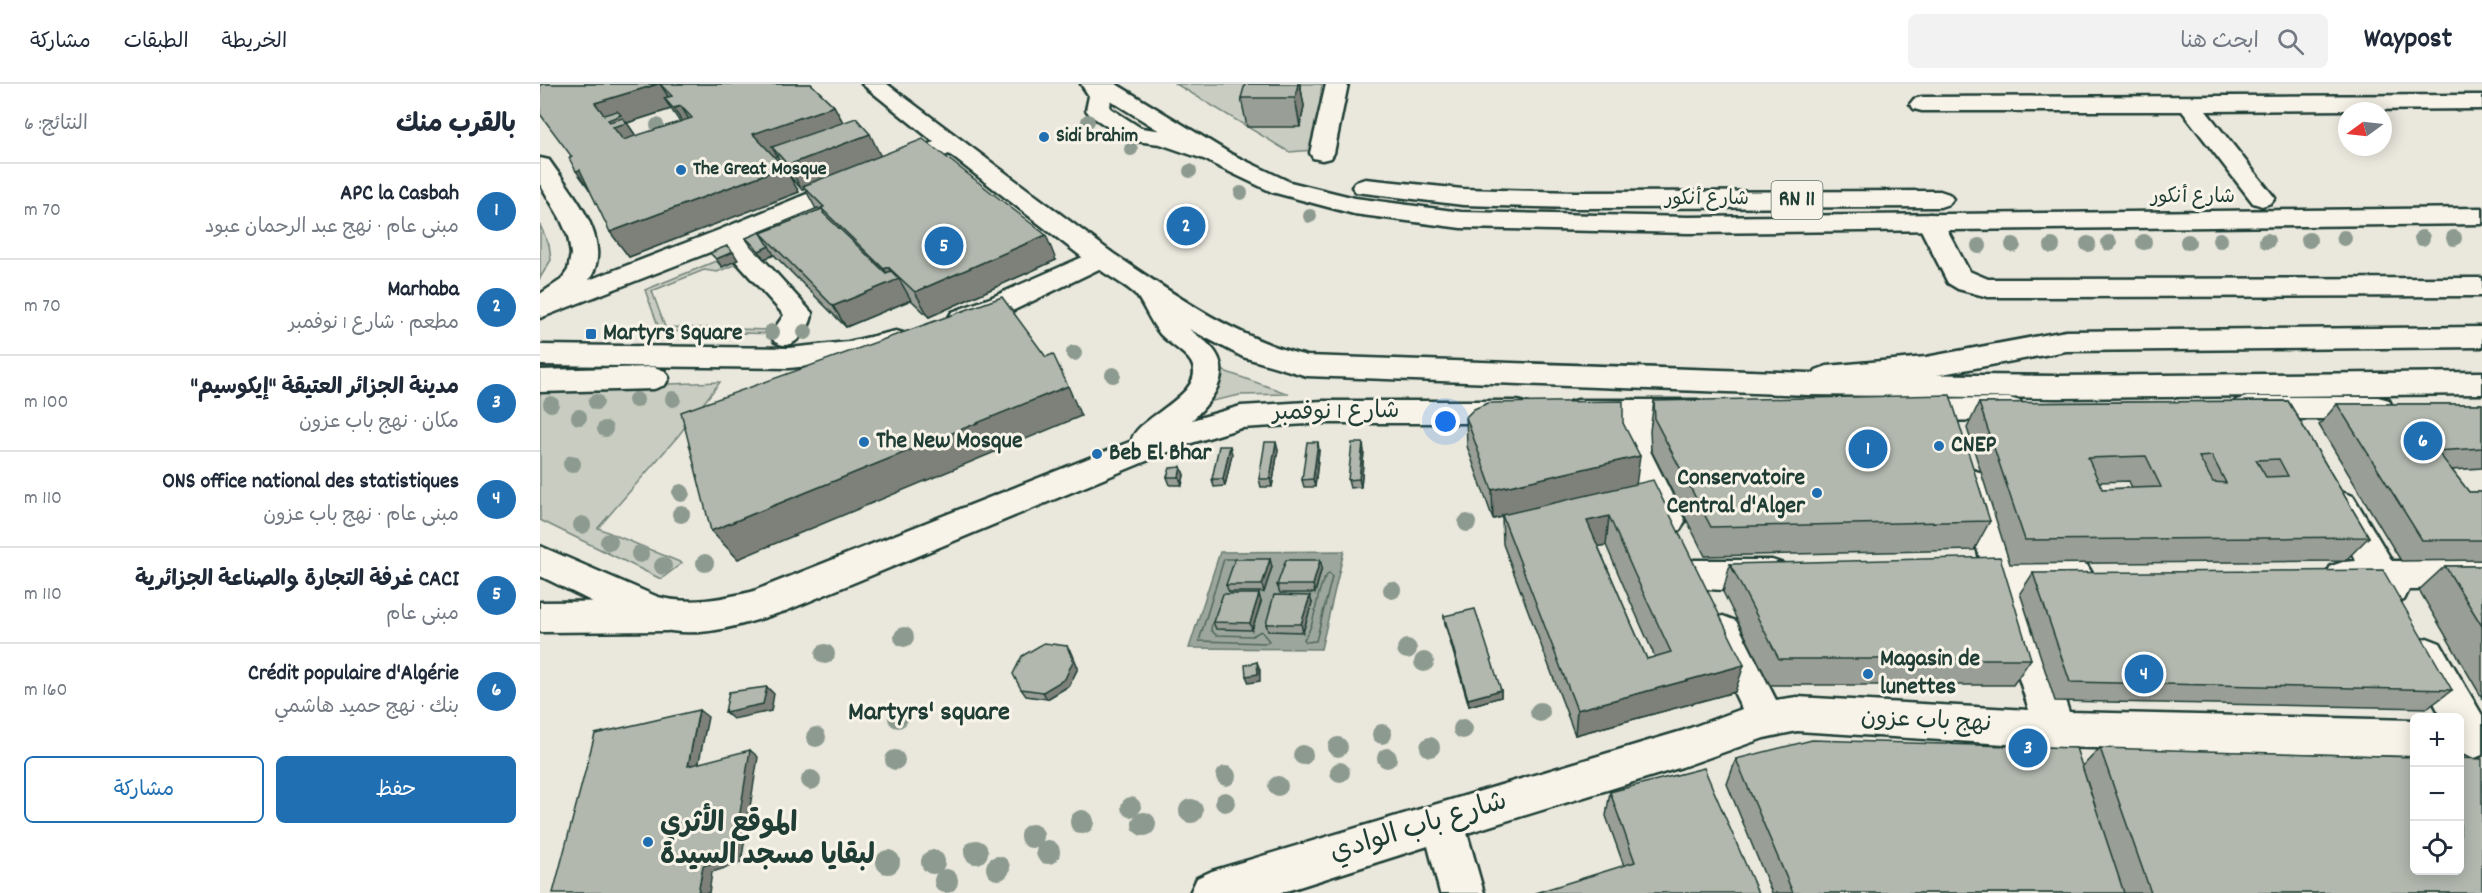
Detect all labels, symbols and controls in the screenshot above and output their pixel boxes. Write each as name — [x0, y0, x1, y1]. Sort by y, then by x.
search box — [1908, 14, 2328, 68]
text: Waypost — [2364, 21, 2452, 61]
icon: search — [2274, 25, 2307, 58]
text: ابحث هنا — [2180, 27, 2259, 58]
text: مشاركة — [30, 28, 91, 58]
text: الطبقات — [124, 28, 189, 58]
text: الخريطة — [222, 28, 287, 58]
north arrow — [2338, 102, 2392, 156]
text: بالقرب منك — [396, 107, 516, 144]
text: النتائج: 6 — [24, 111, 88, 139]
place label: Sidi brahim — [1056, 123, 1138, 151]
marker: Sidi brahim — [1037, 130, 1051, 144]
place label: The Great Mosque — [693, 156, 827, 184]
marker: The Great Mosque — [674, 163, 688, 177]
text: APC la Casbah — [340, 179, 459, 210]
road number: RN 11 — [1772, 181, 1822, 219]
street label: شارع أنكور — [2149, 184, 2235, 212]
street label: شارع أنكور — [1663, 186, 1749, 214]
text: 70 m — [24, 197, 61, 225]
text: 1 — [494, 197, 499, 225]
pin: 2 — [1166, 204, 1206, 248]
text: مبنى عام · نهج عبد الرحمان عبود — [205, 214, 459, 242]
pin: 5 — [924, 224, 964, 268]
text: Marhaba — [387, 275, 459, 306]
text: 70 m — [24, 293, 61, 321]
text: 2 — [492, 293, 501, 321]
text: مطعم · شارع 1 نوفمبر — [289, 310, 459, 338]
place label: Martyrs Square — [603, 317, 743, 351]
marker: Martyrs Square — [584, 327, 598, 341]
text: مدينة الجزائر العتيقة "إيكوسيم" — [190, 373, 459, 404]
text: 100 m — [24, 389, 69, 417]
text: 3 — [492, 389, 501, 417]
street label: شارع 1 نوفمبر — [1270, 395, 1400, 431]
your location — [1431, 407, 1460, 436]
text: مكان · نهج باب عزون — [299, 409, 459, 437]
pin: 6 — [2404, 418, 2442, 464]
place label: The New Mosque — [876, 425, 1023, 459]
pin: 1 — [1848, 426, 1888, 472]
place label: CNEP — [1951, 429, 1997, 463]
marker: The New Mosque — [857, 435, 871, 449]
place label: Beb El Bhar — [1109, 437, 1213, 471]
marker: CNEP — [1932, 439, 1946, 453]
marker: Beb El Bhar — [1090, 447, 1104, 461]
place label: Conservatoire Central d'Alger — [1666, 462, 1806, 524]
text: ONS office national des statistiques — [162, 467, 459, 498]
text: 110 m — [24, 485, 62, 513]
text: 4 — [492, 485, 501, 513]
marker: Conservatoire Central d'Alger — [1810, 486, 1824, 500]
text: مبنى عام · نهج باب عزون — [263, 502, 459, 530]
text: CACI غرفة التجارة والصناعة الجزائرية — [135, 565, 459, 596]
text: 110 m — [24, 581, 62, 609]
text: 5 — [492, 581, 501, 609]
text: مبنى عام — [386, 601, 459, 629]
place label: Magasin de lunettes — [1880, 643, 1980, 705]
pin: 4 — [2124, 652, 2164, 696]
text: Crédit populaire d'Algérie — [248, 659, 459, 690]
marker: Magasin de lunettes — [1861, 667, 1875, 681]
text: 160 m — [24, 677, 67, 705]
text: 6 — [492, 677, 501, 705]
text: بنك · نهج حميد هاشمي — [274, 694, 459, 722]
district label: Martyrs' square — [848, 694, 1010, 733]
street label: نهج باب عزون — [1860, 702, 1992, 742]
map controls — [2410, 713, 2464, 875]
button: + — [2410, 713, 2464, 767]
pin: 3 — [2008, 726, 2048, 770]
button: مشاركة — [24, 756, 264, 823]
button: حفظ — [276, 756, 516, 823]
button: − — [2410, 767, 2464, 821]
street label: شارع باب الوادي — [1325, 783, 1513, 875]
place label: الموقع الأثري لبقايا مسجد السيدة — [660, 803, 875, 878]
button: locate — [2410, 821, 2464, 875]
marker: الموقع الأثري لبقايا مسجد السيدة — [641, 835, 655, 849]

